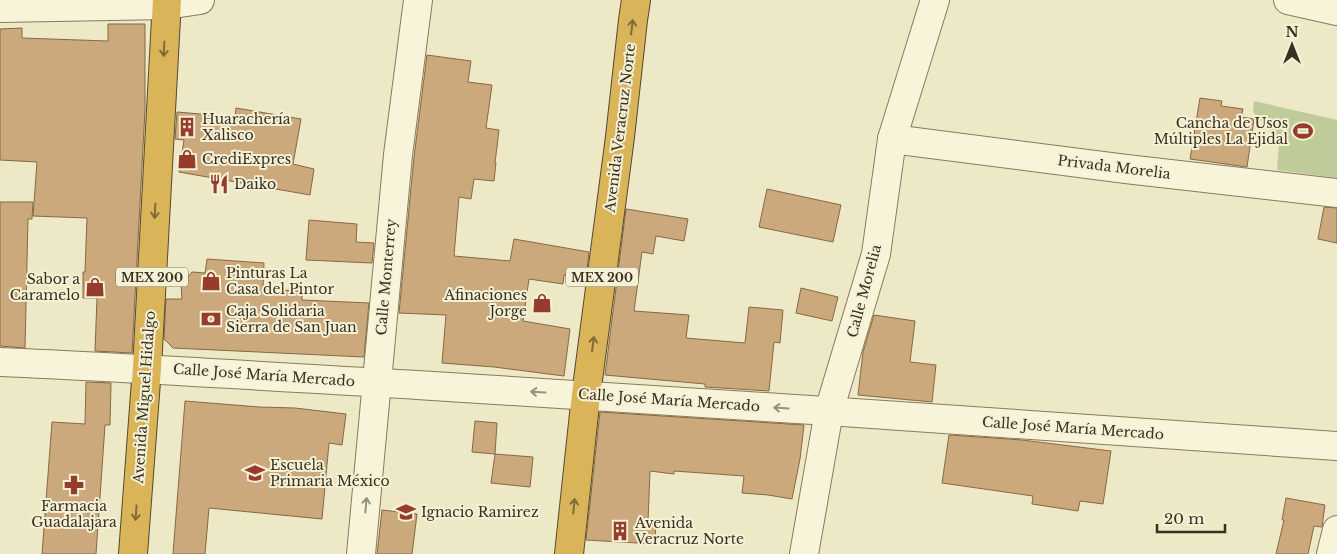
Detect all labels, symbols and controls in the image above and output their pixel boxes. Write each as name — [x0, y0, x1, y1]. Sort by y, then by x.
one-way arrow — [627, 19, 637, 35]
north arrow — [1267, 20, 1317, 70]
text: N — [1285, 23, 1299, 41]
one-way arrow — [160, 40, 169, 56]
street label: Avenida Veracruz Norte — [601, 42, 639, 215]
place label: Huarachería Xalisco — [202, 110, 291, 144]
place label: Cancha de Usos Múltiples La Ejidal — [1154, 114, 1288, 148]
building icon: Huarachería Xalisco — [176, 116, 198, 138]
sports icon: Cancha de Usos Múltiples La Ejidal — [1292, 120, 1314, 142]
shop icon: CrediExpres — [176, 148, 198, 170]
place label: CrediExpres — [202, 150, 291, 168]
street label: Privada Morelia — [1056, 151, 1172, 183]
restaurant icon: Daiko — [208, 173, 230, 195]
place label: Daiko — [234, 175, 276, 193]
one-way arrow — [151, 203, 160, 219]
street label: Calle Monterrey — [372, 218, 400, 336]
street label: Calle Morelia — [843, 242, 885, 340]
place label: Pinturas La Casa del Pintor — [226, 264, 334, 298]
road number: MEX 200 — [116, 268, 188, 286]
road number: MEX 200 — [566, 268, 638, 286]
place label: Sabor a Caramelo — [10, 270, 80, 304]
shop icon: Pinturas La Casa del Pintor — [200, 270, 222, 292]
shop icon: Sabor a Caramelo — [84, 276, 106, 298]
place label: Afinaciones Jorge — [443, 286, 527, 320]
shop icon: Afinaciones Jorge — [531, 292, 553, 314]
place label: Caja Solidaria Sierra de San Juan — [226, 302, 357, 336]
bank icon: Caja Solidaria Sierra de San Juan — [200, 308, 222, 330]
street label: Avenida Miguel Hidalgo — [129, 310, 159, 485]
one-way arrow — [588, 336, 598, 352]
street label: Calle José María Mercado — [172, 360, 356, 390]
street label: Calle José María Mercado — [577, 385, 761, 415]
one-way arrow — [530, 388, 546, 397]
one-way arrow — [773, 403, 789, 412]
street label: Calle José María Mercado — [981, 413, 1165, 443]
place label: Escuela Primaria México — [270, 456, 390, 490]
school or university icon: Escuela Primaria México — [244, 462, 266, 484]
pharmacy icon: Farmacia Guadalajara — [63, 474, 85, 496]
place label: Farmacia Guadalajara — [31, 497, 117, 531]
one-way arrow — [361, 498, 370, 514]
one-way arrow — [569, 498, 579, 514]
school or university icon: Ignacio Ramirez — [395, 501, 417, 523]
scale bar — [1157, 502, 1224, 534]
place label: Ignacio Ramirez — [421, 503, 539, 521]
one-way arrow — [131, 505, 141, 521]
text: 20 m — [1164, 509, 1204, 528]
place label: Avenida Veracruz Norte — [634, 514, 744, 548]
building icon: Avenida Veracruz Norte — [609, 520, 631, 542]

